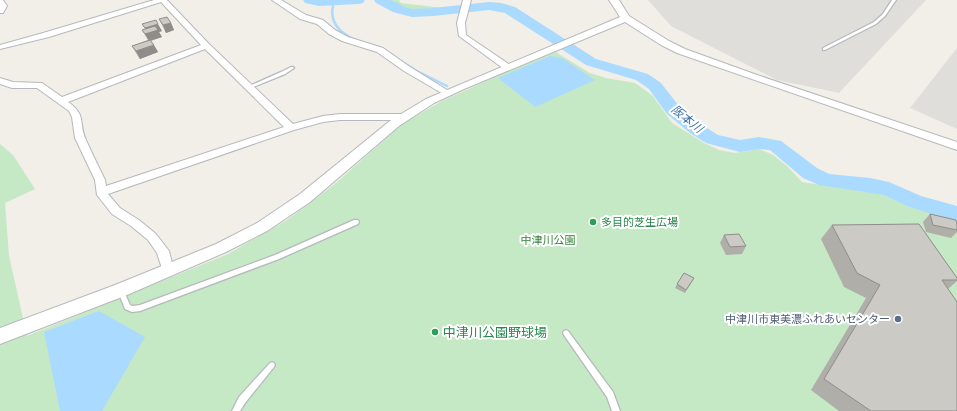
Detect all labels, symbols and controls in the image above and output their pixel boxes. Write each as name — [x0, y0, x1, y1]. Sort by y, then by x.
water label: 阪本川 — [669, 101, 708, 137]
place label: 多目的芝生広場 — [601, 215, 678, 229]
marker: 多目的芝生広場 — [588, 217, 598, 227]
park label: 中津川公園 — [521, 233, 576, 247]
place label: 中津川市東美濃ふれあいセンター — [725, 312, 890, 326]
marker: 中津川市東美濃ふれあいセンター — [893, 314, 903, 324]
place label: 中津川公園野球場 — [443, 324, 547, 341]
marker: 中津川公園野球場 — [430, 327, 440, 337]

